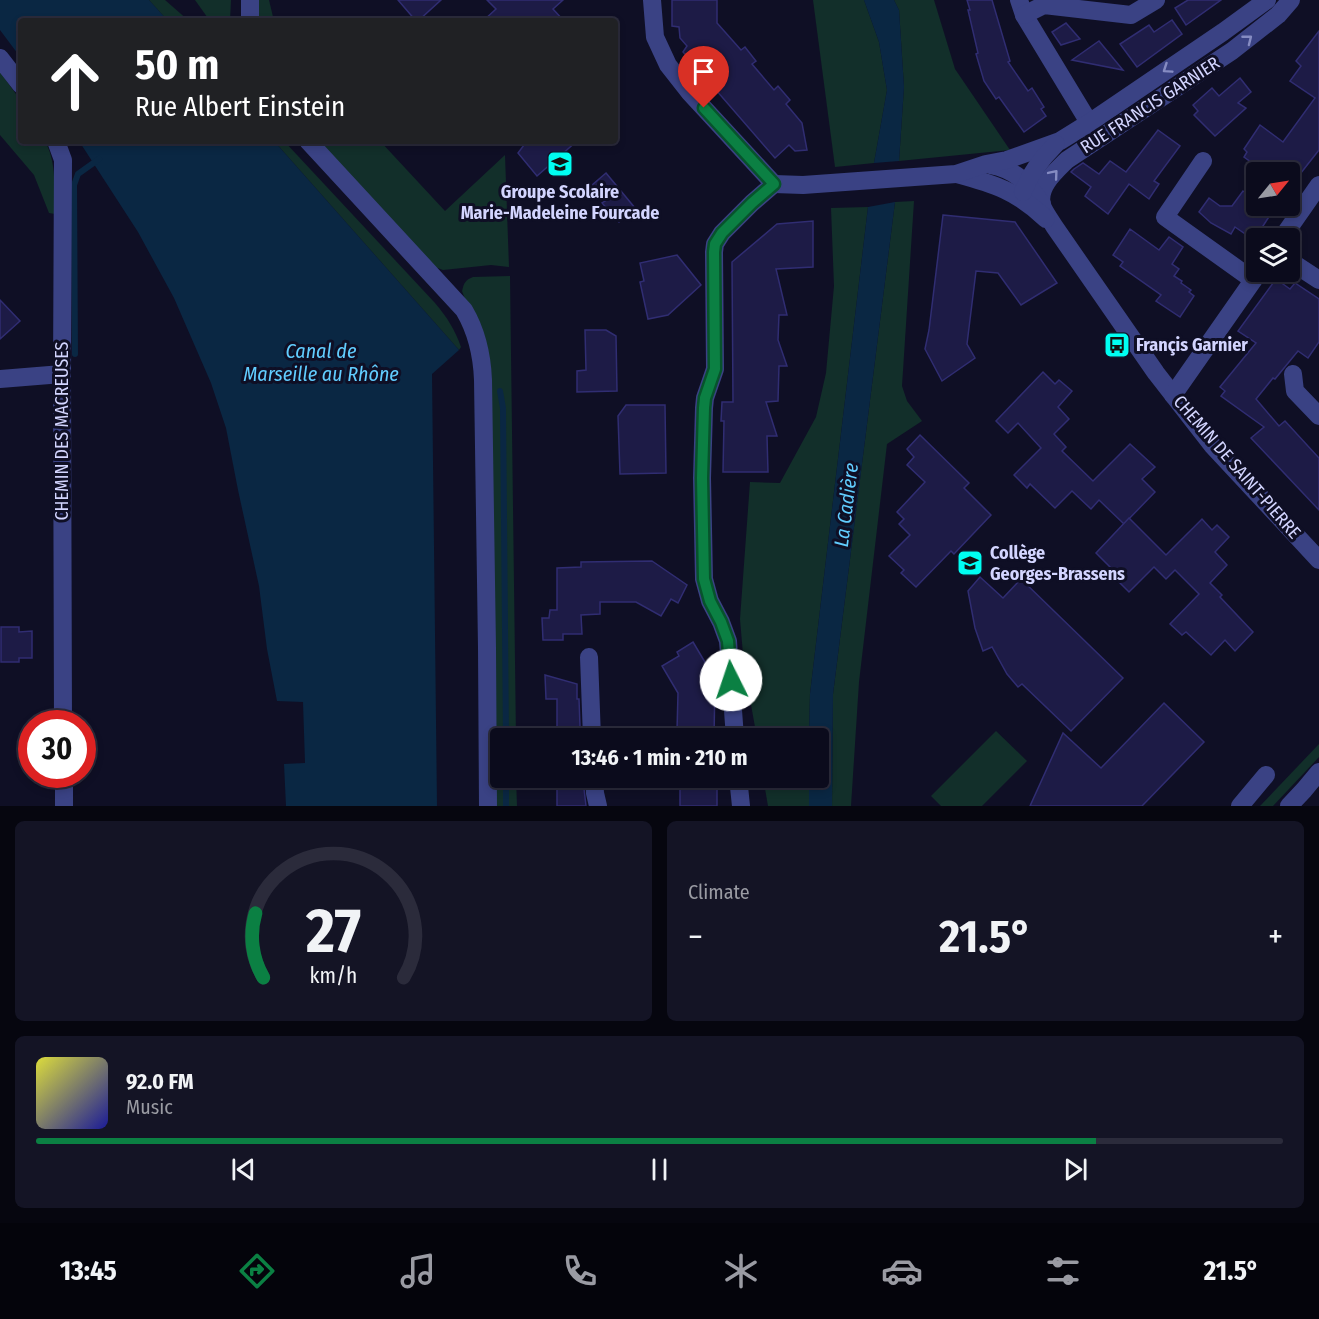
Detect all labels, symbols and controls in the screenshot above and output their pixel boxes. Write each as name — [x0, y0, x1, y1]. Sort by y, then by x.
one-way arrow — [1241, 36, 1252, 47]
text: 50 m — [135, 40, 219, 90]
icon: ahead — [36, 42, 114, 120]
pin — [678, 46, 729, 108]
street label: RUE FRANCIS GARNIER — [1076, 52, 1224, 158]
icon: arrive — [687, 55, 720, 88]
one-way arrow — [1163, 62, 1174, 73]
text: Rue Albert Einstein — [135, 91, 345, 123]
school or university icon: Groupe Scolaire Marie-Madeleine Fourcade — [545, 149, 575, 179]
north arrow — [1246, 162, 1300, 216]
map controls — [1246, 162, 1300, 282]
one-way arrow — [1046, 170, 1057, 181]
place label: Groupe Scolaire Marie-Madeleine Fourcade — [461, 181, 659, 224]
button: layers — [1246, 228, 1300, 282]
bus stop icon: Françis Garnier — [1102, 330, 1132, 360]
place label: Françis Garnier — [1136, 334, 1248, 356]
water label: Canal de Marseille au Rhône — [243, 339, 399, 386]
street label: CHEMIN DES MACREUSES — [51, 341, 73, 521]
street label: CHEMIN DE SAINT-PIERRE — [1169, 391, 1305, 543]
water label: La Cadière — [829, 461, 863, 548]
place label: Collège Georges-Brassens — [990, 542, 1125, 585]
school or university icon: Collège Georges-Brassens — [955, 548, 985, 578]
position arrow — [699, 648, 763, 712]
speed limit sign: 30 — [18, 710, 96, 788]
text: 13:46 · 1 min · 210 m — [571, 744, 748, 771]
text: Climate — [688, 880, 750, 904]
text: 27 — [305, 894, 361, 969]
text: 21.5° — [939, 910, 1032, 964]
text: − — [688, 917, 703, 957]
text: + — [1268, 917, 1283, 957]
text: km/h — [310, 963, 357, 989]
text: 92.0 FM — [126, 1068, 194, 1095]
text: Music — [126, 1095, 173, 1119]
icon: previous — [227, 1153, 260, 1186]
icon: pause — [643, 1153, 676, 1186]
icon: next — [1059, 1153, 1092, 1186]
icon: directions — [236, 1250, 278, 1292]
icon: music — [397, 1250, 439, 1292]
icon: phone — [559, 1250, 601, 1292]
icon: climate — [720, 1250, 762, 1292]
icon: car — [881, 1250, 923, 1292]
icon: filters — [1042, 1250, 1084, 1292]
text: 13:45 — [60, 1255, 117, 1287]
text: 21.5° — [1204, 1255, 1259, 1287]

